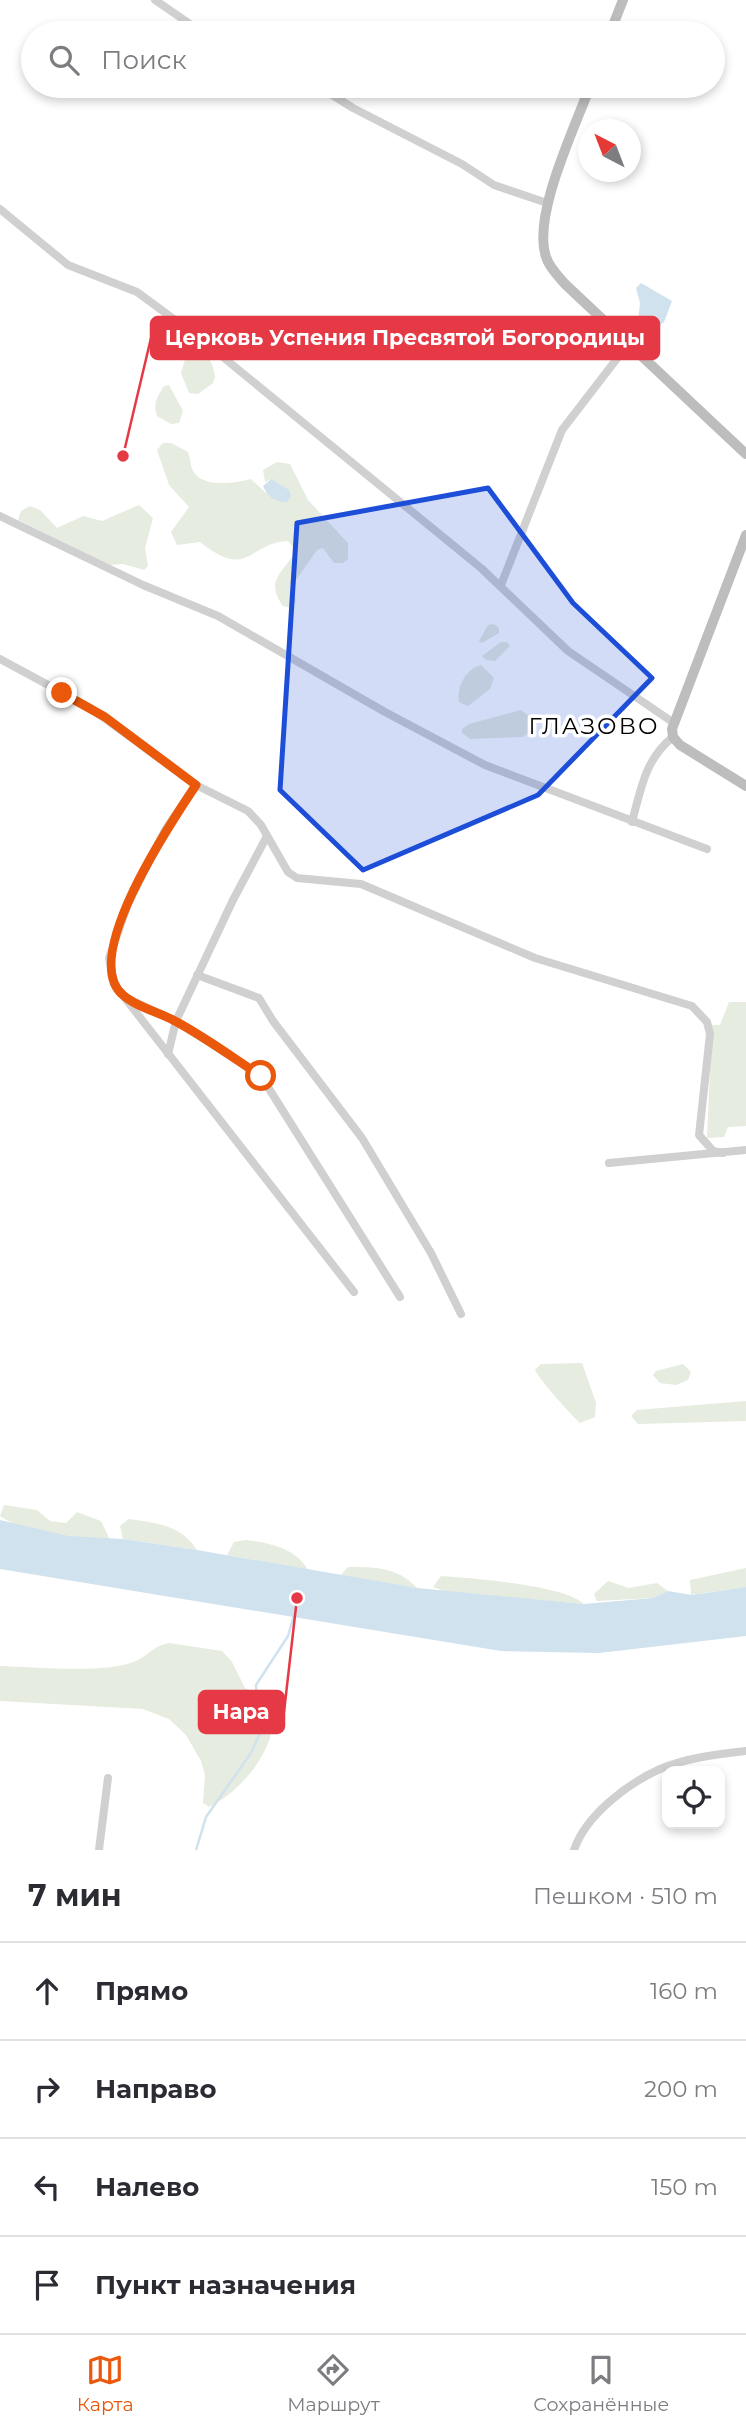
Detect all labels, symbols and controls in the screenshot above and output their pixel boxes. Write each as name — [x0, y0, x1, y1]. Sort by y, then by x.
search box — [21, 21, 725, 98]
icon: search — [45, 41, 83, 79]
text: Поиск — [101, 44, 187, 76]
north arrow — [578, 119, 641, 182]
callout: Церковь Успения Пресвятой Богородицы — [151, 317, 659, 359]
text: Церковь Успения Пресвятой Богородицы — [165, 325, 645, 350]
route end — [46, 677, 77, 708]
district label: ГЛАЗОВО — [529, 712, 659, 740]
route start — [245, 1060, 276, 1091]
callout: Нара — [199, 1691, 284, 1733]
text: Нара — [213, 1699, 269, 1724]
map controls — [662, 1766, 725, 1829]
button: locate — [662, 1766, 725, 1829]
text: 7 мин — [28, 1877, 122, 1914]
text: Пешком · 510 m — [533, 1882, 718, 1910]
icon: ahead — [28, 1972, 66, 2010]
text: Прямо — [95, 1975, 188, 2007]
text: 160 m — [650, 1977, 718, 2005]
icon: right — [28, 2070, 66, 2108]
text: Направо — [95, 2073, 216, 2105]
text: 200 m — [644, 2075, 718, 2103]
icon: left — [28, 2168, 66, 2206]
text: Налево — [95, 2171, 199, 2203]
text: 150 m — [651, 2173, 718, 2201]
icon: arrive — [28, 2266, 66, 2304]
text: Пункт назначения — [95, 2269, 356, 2301]
tab: Карта — [77, 2351, 134, 2416]
tab: Маршрут — [287, 2351, 380, 2416]
tab: Сохранённые — [533, 2351, 669, 2416]

